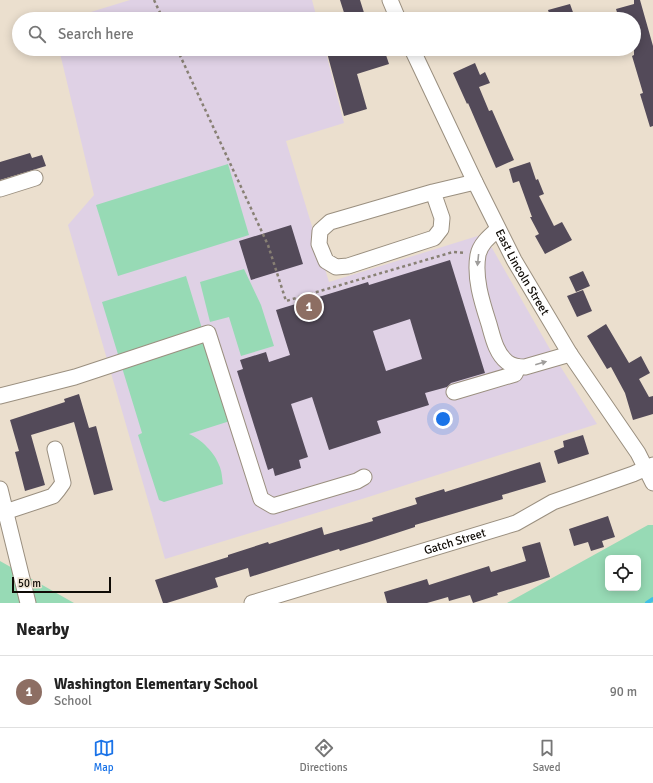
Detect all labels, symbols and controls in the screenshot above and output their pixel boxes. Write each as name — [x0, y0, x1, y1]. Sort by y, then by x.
search box — [12, 12, 641, 56]
icon: search — [26, 23, 48, 45]
text: Search here — [58, 25, 134, 43]
street label: East Lincoln Street — [492, 227, 553, 318]
one-way arrow — [474, 254, 481, 266]
pin: 1 — [296, 292, 322, 322]
one-way arrow — [535, 360, 547, 366]
your location — [433, 409, 453, 429]
street label: Gatch Street — [422, 525, 488, 558]
map controls — [605, 555, 641, 591]
button: locate — [605, 555, 641, 591]
scale bar — [12, 575, 111, 594]
text: 50 m — [18, 577, 41, 590]
text: Nearby — [16, 619, 69, 640]
text: Washington Elementary School — [54, 675, 258, 693]
text: 1 — [25, 684, 33, 700]
text: 90 m — [610, 684, 637, 700]
text: School — [54, 693, 92, 709]
tab: Map — [93, 737, 115, 774]
tab: Directions — [300, 737, 348, 774]
tab: Saved — [533, 737, 560, 774]

